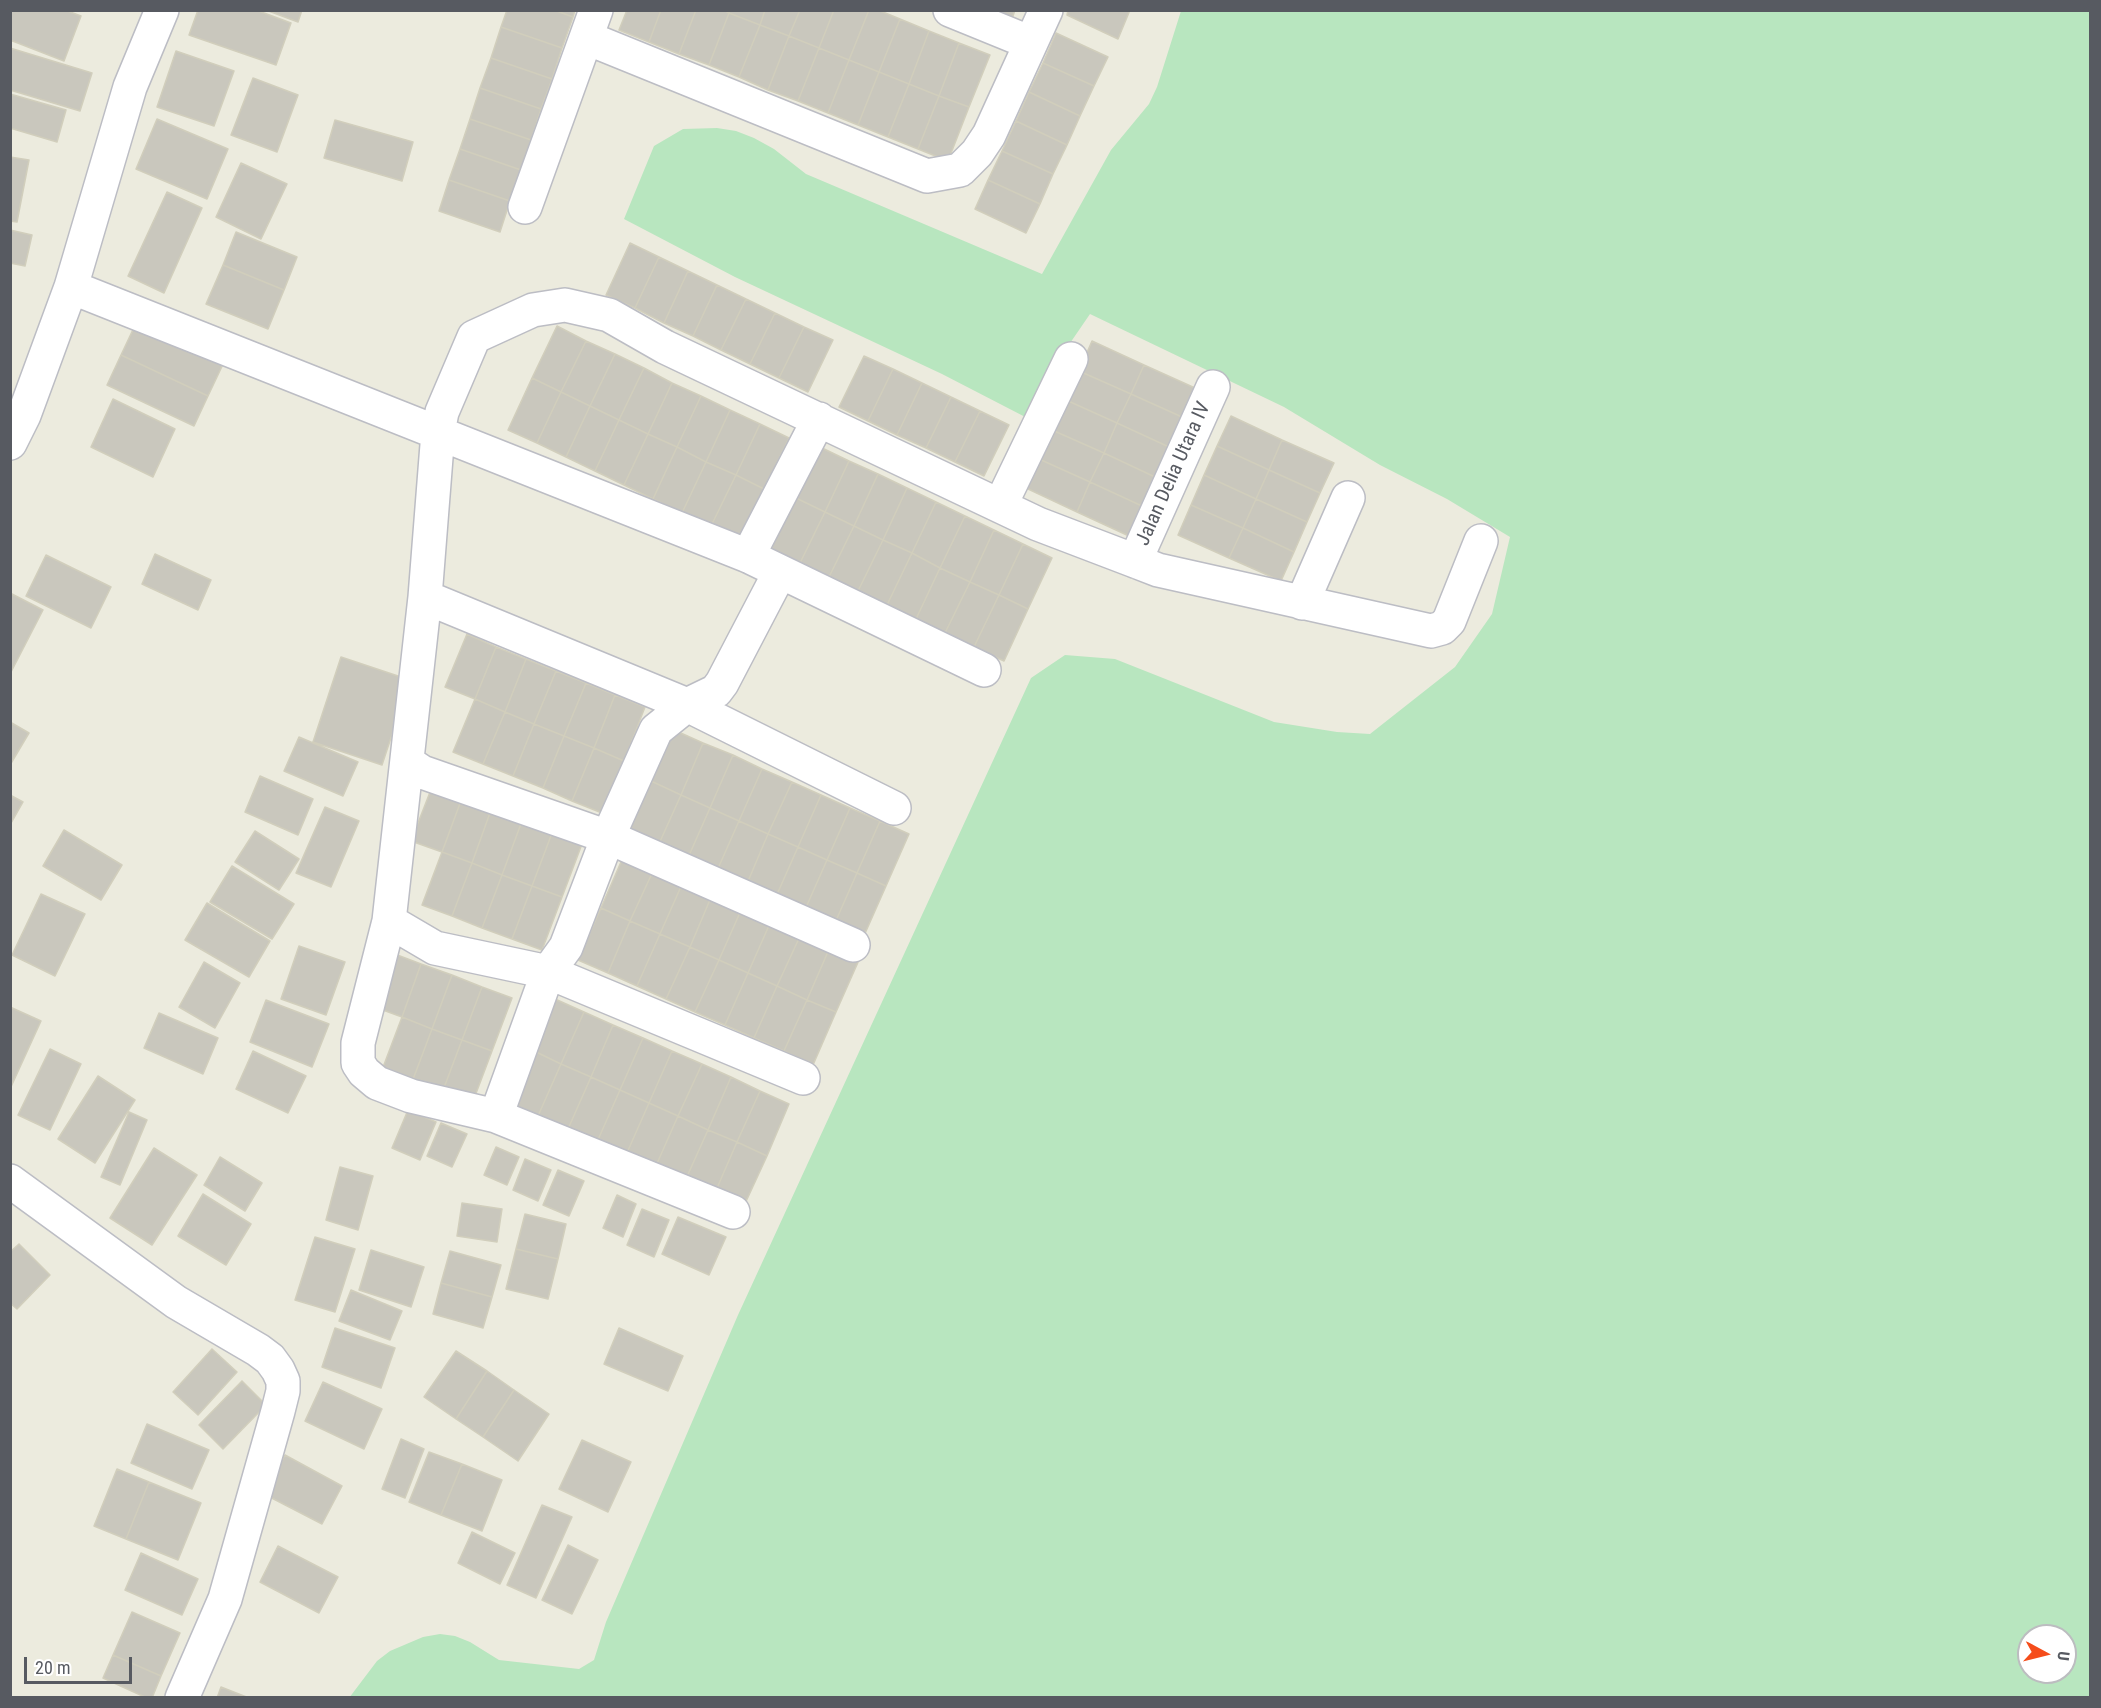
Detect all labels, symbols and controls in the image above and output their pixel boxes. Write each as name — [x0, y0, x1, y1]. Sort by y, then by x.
street label: Jalan Delia Utara IV — [1132, 398, 1216, 550]
north arrow — [2017, 1624, 2077, 1684]
scale bar — [27, 1645, 135, 1683]
text: U — [2053, 1650, 2073, 1662]
text: 20 m — [35, 1657, 70, 1678]

